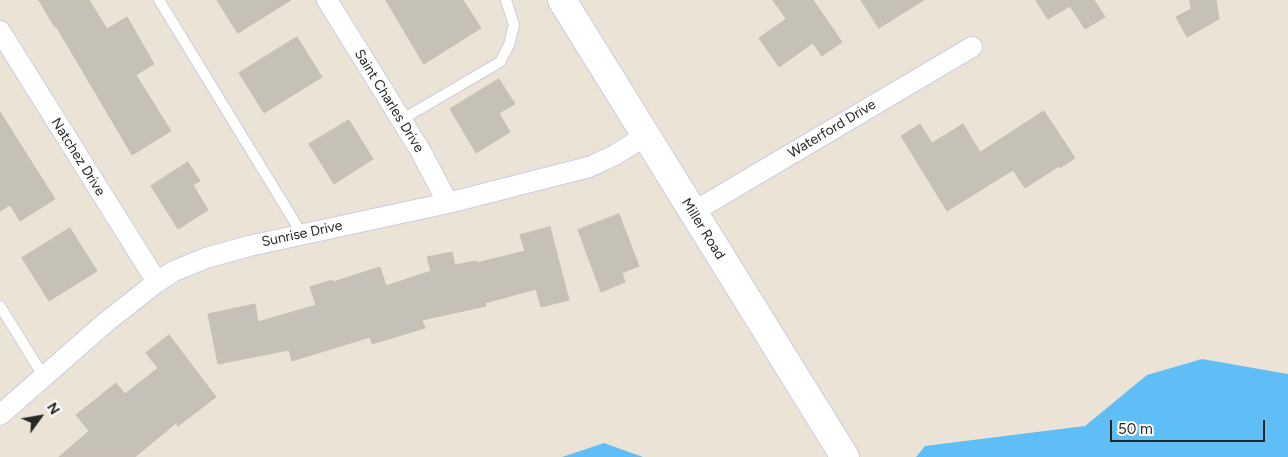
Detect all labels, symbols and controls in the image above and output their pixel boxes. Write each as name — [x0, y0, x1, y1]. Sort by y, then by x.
street label: Saint Charles Drive — [351, 46, 427, 156]
street label: Waterford Drive — [785, 96, 879, 162]
street label: Natchez Drive — [47, 115, 109, 199]
street label: Miller Road — [678, 195, 728, 263]
street label: Sunrise Drive — [260, 217, 344, 251]
north arrow — [15, 392, 65, 442]
text: N — [43, 400, 63, 418]
scale bar — [1113, 410, 1268, 442]
text: 50 m — [1118, 420, 1153, 438]

